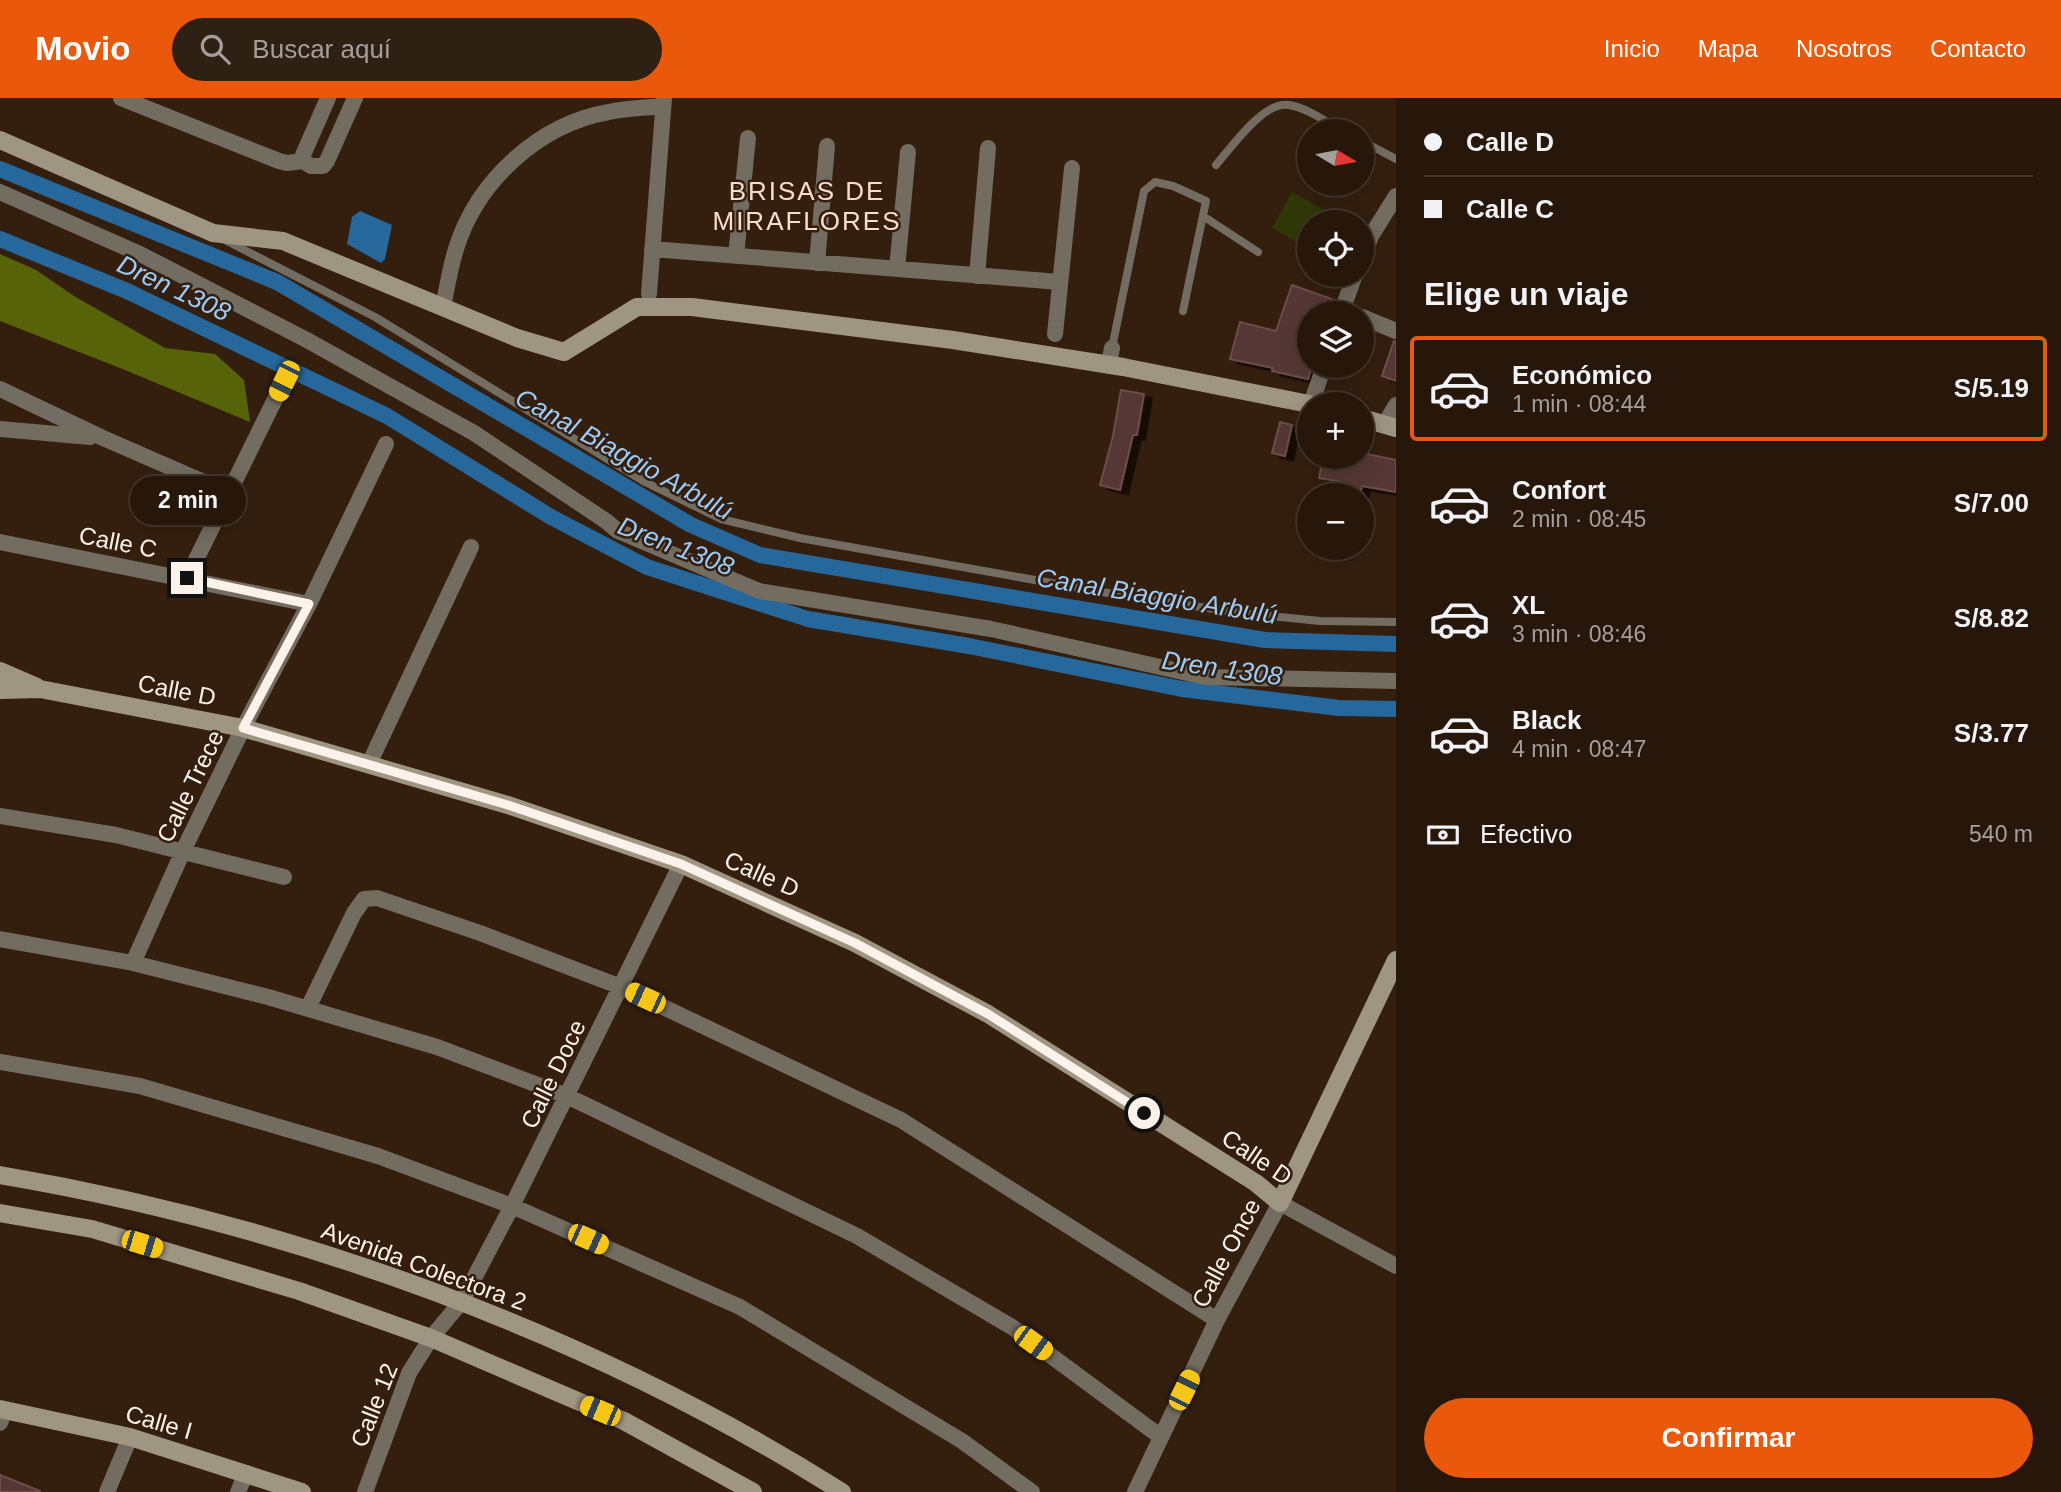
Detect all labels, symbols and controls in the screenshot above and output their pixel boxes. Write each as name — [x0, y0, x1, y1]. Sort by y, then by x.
search box — [172, 18, 662, 81]
text: Movio — [35, 30, 130, 67]
icon: search — [196, 30, 234, 68]
text: Buscar aquí — [252, 34, 391, 64]
text: Inicio — [1604, 35, 1660, 62]
text: Mapa — [1698, 35, 1758, 62]
text: Nosotros — [1796, 35, 1892, 62]
text: Contacto — [1930, 35, 2026, 62]
north arrow — [1297, 119, 1374, 196]
map controls — [1297, 119, 1374, 560]
text: Calle D — [1466, 127, 1554, 157]
district label: BRISAS DE MIRAFLORES — [712, 176, 902, 236]
text: Calle C — [1466, 194, 1554, 224]
button: locate — [1297, 210, 1374, 287]
water label: Dren 1308 — [113, 249, 236, 327]
text: Elige un viaje — [1424, 276, 1629, 312]
button: layers — [1297, 301, 1374, 378]
icon: car — [1428, 357, 1491, 420]
car — [266, 358, 303, 404]
text: Económico — [1512, 360, 1652, 390]
text: S/5.19 — [1954, 373, 2029, 403]
water label: Canal Biaggio Arbulú — [510, 382, 738, 526]
text: 1 min · 08:44 — [1512, 391, 1646, 417]
button: + — [1297, 392, 1374, 469]
icon: car — [1428, 472, 1491, 535]
text: Confort — [1512, 475, 1606, 505]
callout: 2 min — [129, 476, 245, 526]
button: − — [1297, 483, 1374, 560]
text: 2 min — [158, 487, 218, 513]
text: S/7.00 — [1954, 488, 2029, 518]
text: 2 min · 08:45 — [1512, 506, 1646, 532]
water label: Dren 1308 — [614, 510, 739, 582]
street label: Calle C — [77, 521, 159, 563]
route end — [171, 562, 203, 594]
water label: Canal Biaggio Arbulú — [1034, 562, 1280, 630]
icon: car — [1428, 587, 1491, 650]
text: XL — [1512, 590, 1545, 620]
text: S/8.82 — [1954, 603, 2029, 633]
text: 3 min · 08:46 — [1512, 621, 1646, 647]
water label: Dren 1308 — [1160, 645, 1285, 691]
street label: Calle D — [136, 669, 218, 711]
icon: car — [1428, 702, 1491, 765]
text: Black — [1512, 705, 1581, 735]
text: S/3.77 — [1954, 718, 2029, 748]
street label: Calle Trece — [151, 726, 229, 846]
text: 4 min · 08:47 — [1512, 736, 1646, 762]
icon: cash — [1424, 816, 1462, 854]
text: Efectivo — [1480, 819, 1573, 849]
text: 540 m — [1969, 821, 2033, 847]
street label: Calle D — [721, 846, 803, 902]
car — [622, 980, 669, 1016]
street label: Calle Doce — [515, 1015, 591, 1133]
route start — [1128, 1097, 1160, 1129]
street label: Calle D — [1217, 1124, 1297, 1190]
street label: Calle Once — [1186, 1194, 1266, 1312]
street label: Avenida Colectora 2 — [318, 1216, 530, 1316]
car — [565, 1221, 612, 1257]
car — [119, 1228, 166, 1260]
car — [1010, 1322, 1057, 1364]
street label: Calle 12 — [345, 1359, 403, 1451]
car — [1166, 1367, 1203, 1413]
car — [577, 1393, 624, 1429]
button: Confirmar — [1424, 1398, 2033, 1478]
street label: Calle I — [123, 1400, 195, 1444]

